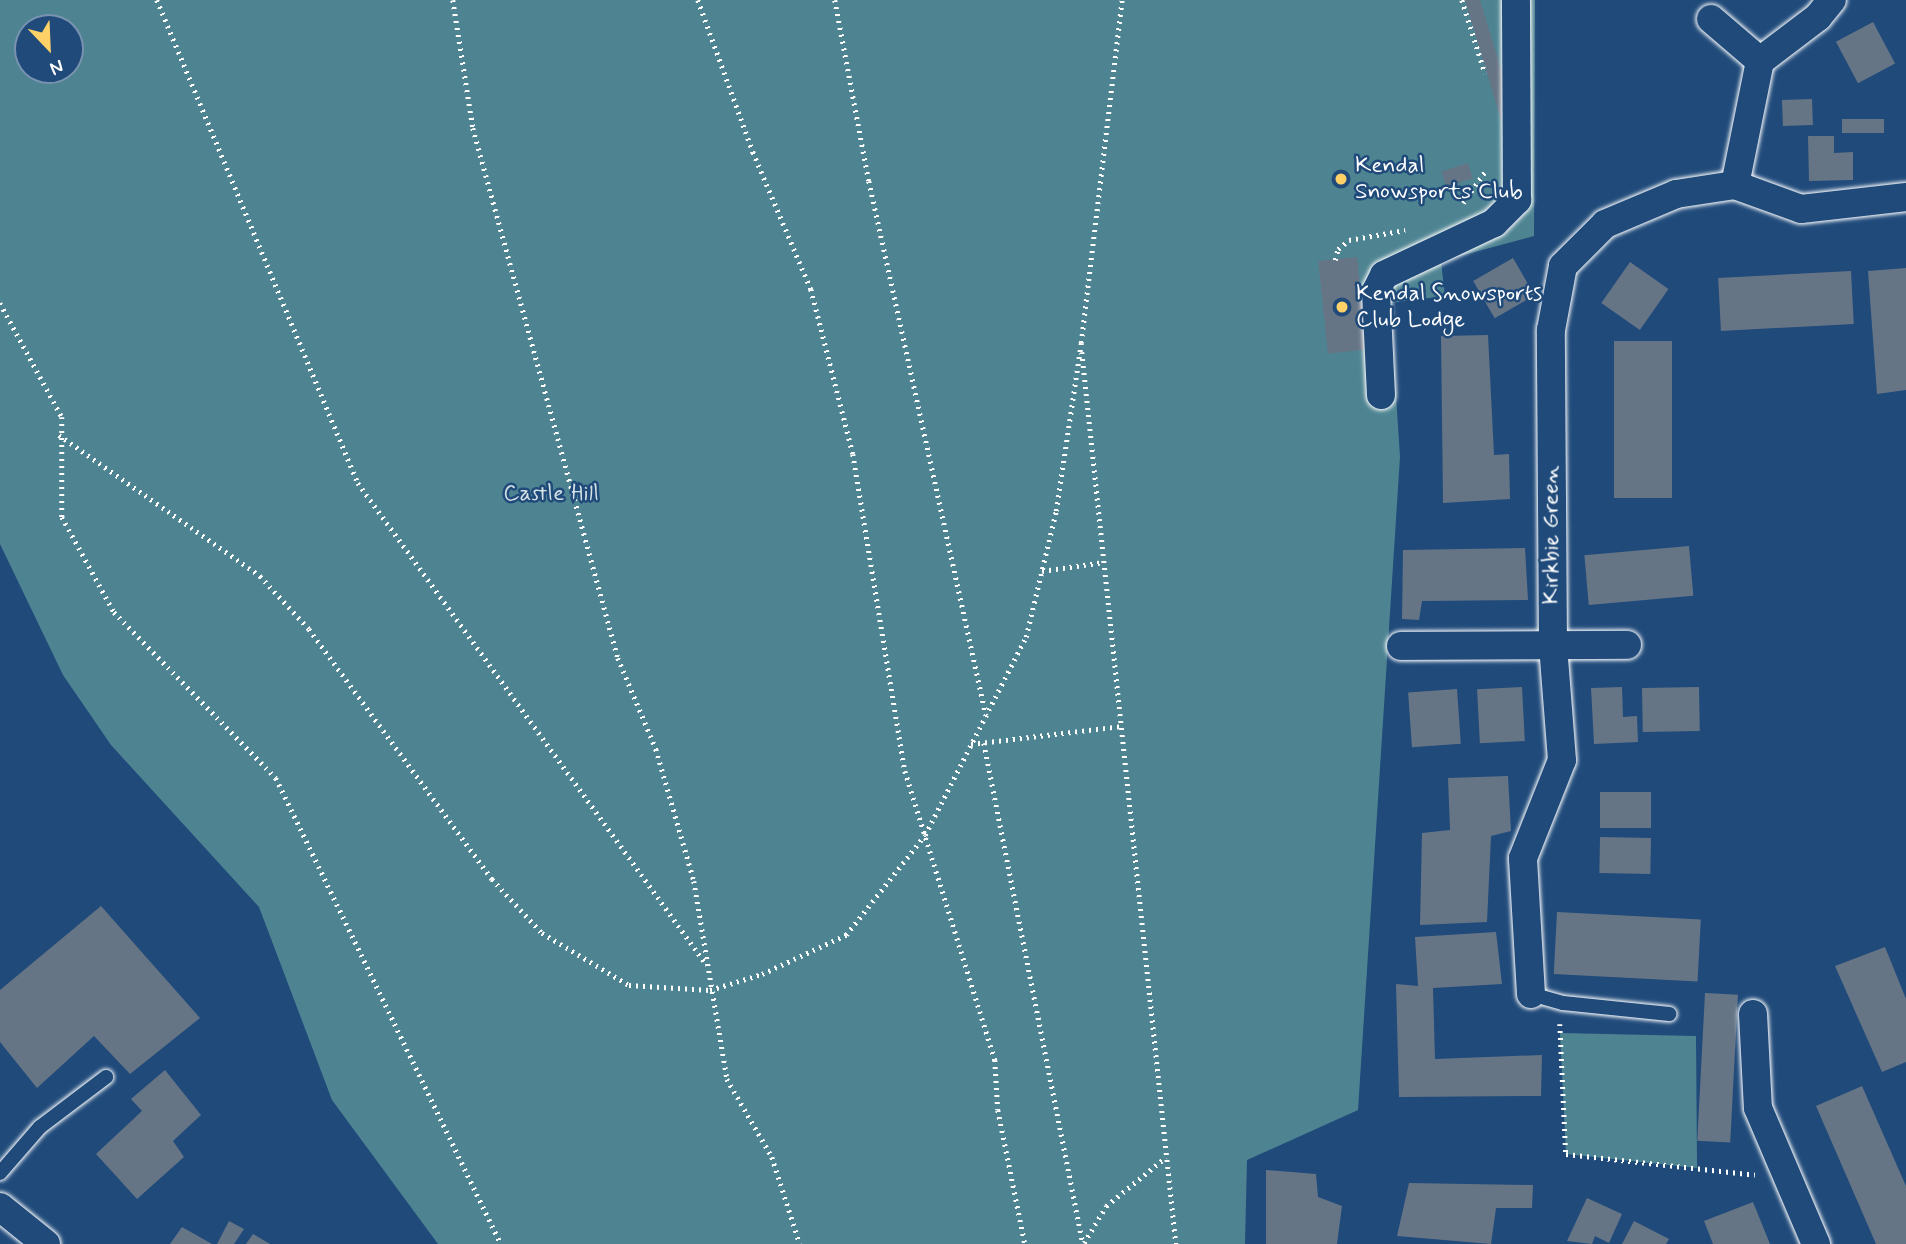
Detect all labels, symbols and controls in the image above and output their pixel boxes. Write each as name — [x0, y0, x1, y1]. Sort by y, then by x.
north arrow — [14, 14, 84, 84]
text: N — [46, 53, 67, 81]
place label: Kendal Snowsports Club — [1355, 152, 1523, 206]
marker: Kendal Snowsports Club — [1333, 171, 1349, 187]
place label: Kendal Snowsports Club Lodge — [1356, 280, 1548, 334]
marker: Kendal Snowsports Club Lodge — [1334, 299, 1350, 315]
street label: Kirkbie Green — [1538, 465, 1566, 605]
park label: Castle Hill — [502, 480, 600, 508]

